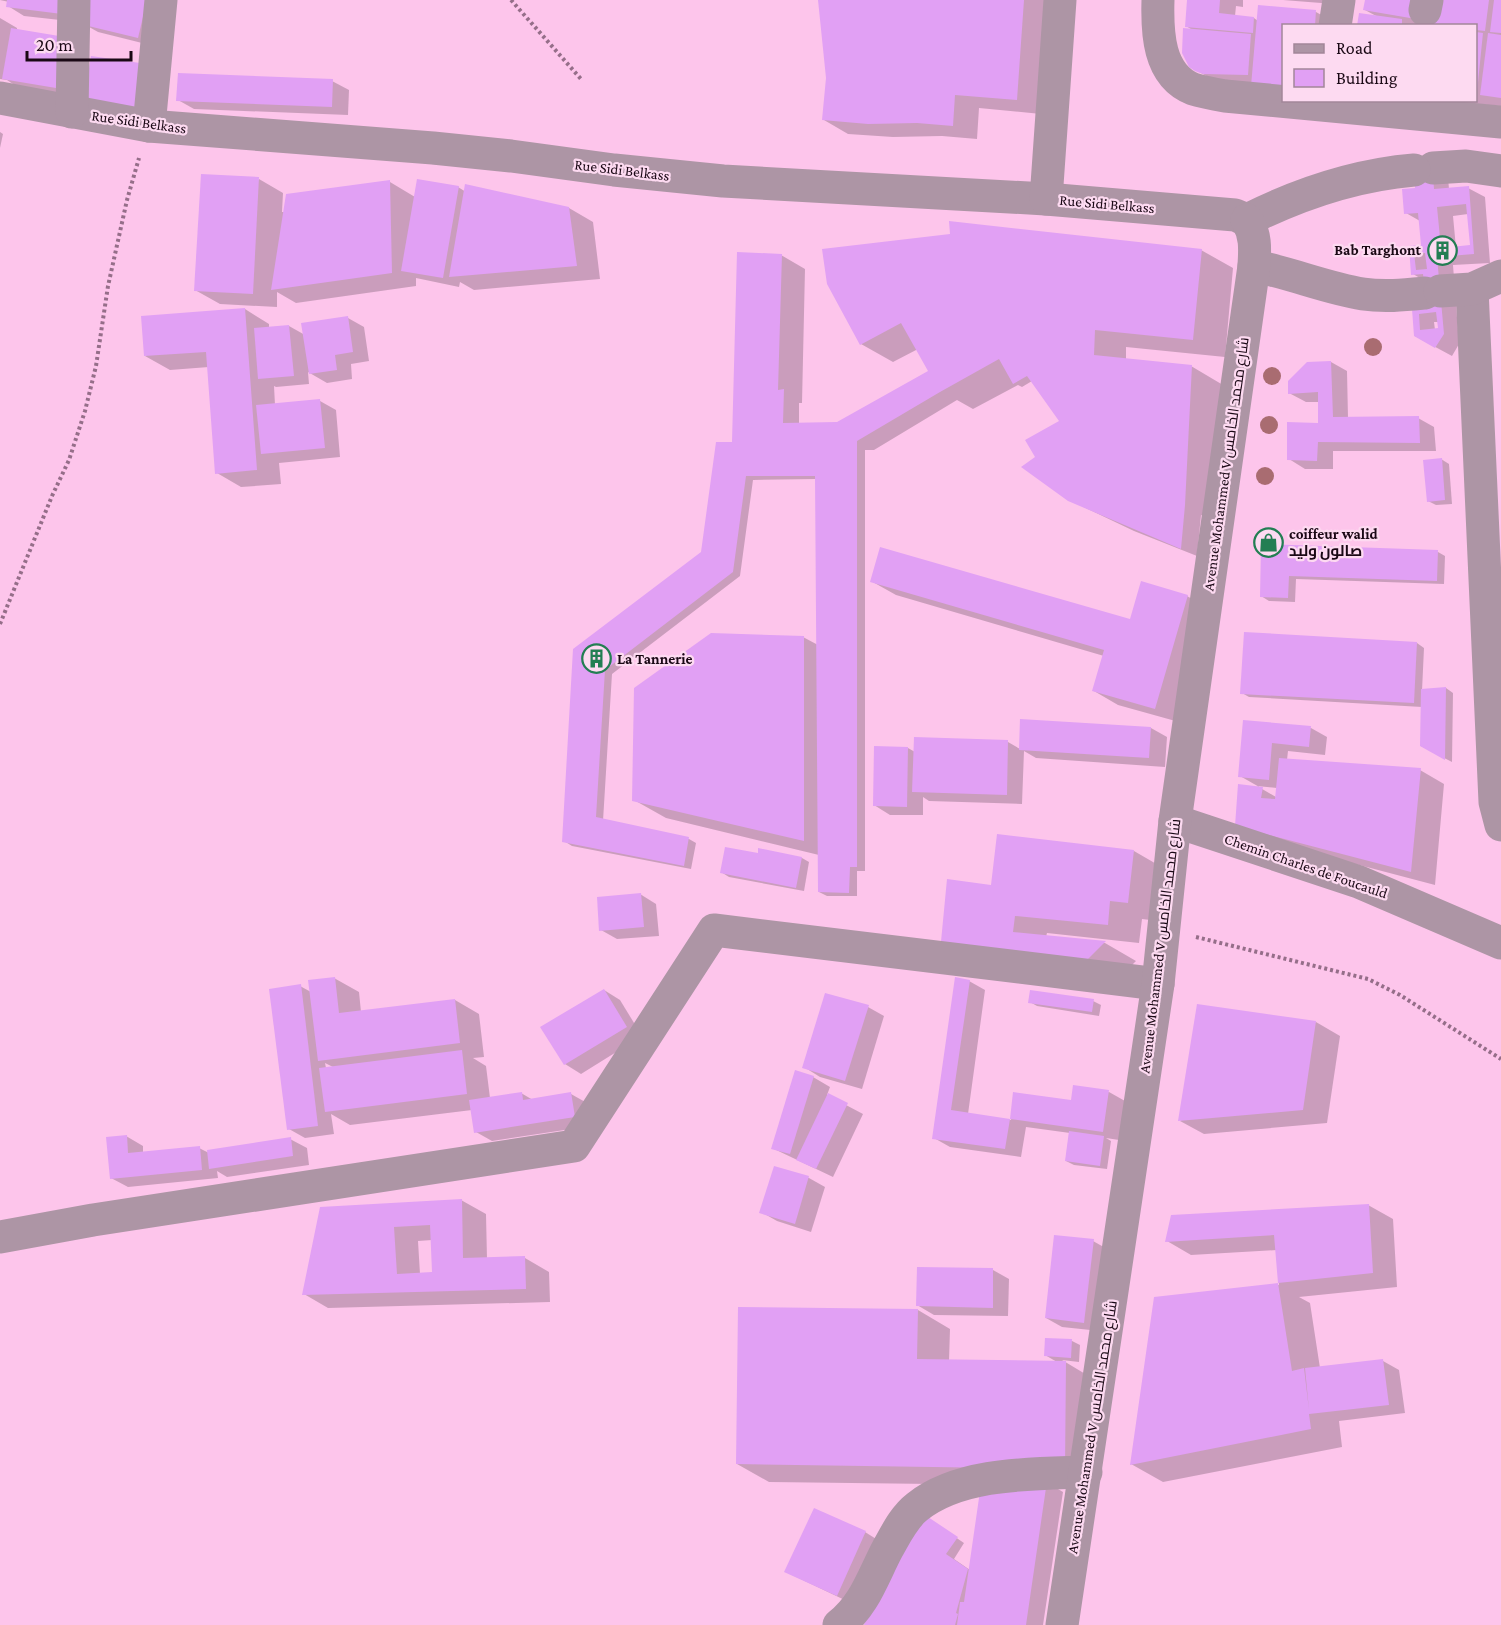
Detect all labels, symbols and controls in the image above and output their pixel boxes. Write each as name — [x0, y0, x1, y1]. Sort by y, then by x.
scale bar — [27, 24, 130, 62]
legend — [1282, 24, 1477, 102]
text: 20 m — [36, 35, 73, 55]
text: Road — [1336, 38, 1373, 58]
text: Building — [1336, 68, 1398, 88]
street label: Rue Sidi Belkass — [91, 107, 188, 137]
street label: Rue Sidi Belkass — [574, 156, 671, 184]
street label: Rue Sidi Belkass — [1059, 192, 1155, 216]
building icon: Bab Targhont — [1426, 234, 1458, 266]
place label: Bab Targhont — [1334, 242, 1422, 258]
street label: Avenue Mohammed V شارع محمد الخامس — [1200, 336, 1255, 592]
place label: coiffeur walid صالون وليد — [1289, 526, 1379, 560]
shop icon: coiffeur walid صالون وليد — [1252, 527, 1284, 559]
building icon: La Tannerie — [580, 643, 612, 675]
place label: La Tannerie — [617, 651, 693, 667]
street label: Avenue Mohammed V شارع محمد الخامس — [1136, 818, 1187, 1074]
street label: Chemin Charles de Foucauld — [1222, 831, 1390, 901]
street label: Avenue Mohammed V شارع محمد الخامس — [1064, 1299, 1123, 1555]

